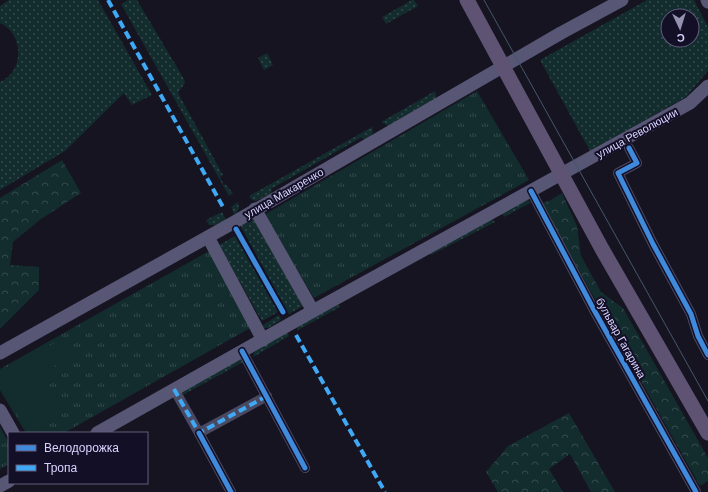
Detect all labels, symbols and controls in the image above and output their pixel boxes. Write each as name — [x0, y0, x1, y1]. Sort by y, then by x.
north arrow — [660, 8, 700, 48]
text: С — [676, 32, 685, 44]
street label: улица Революции — [594, 106, 680, 160]
street label: улица Макаренко — [242, 165, 326, 221]
street label: бульвар Гагарина — [594, 296, 649, 381]
legend — [8, 432, 148, 484]
text: Велодорожка — [44, 441, 119, 455]
text: Тропа — [44, 461, 78, 475]

